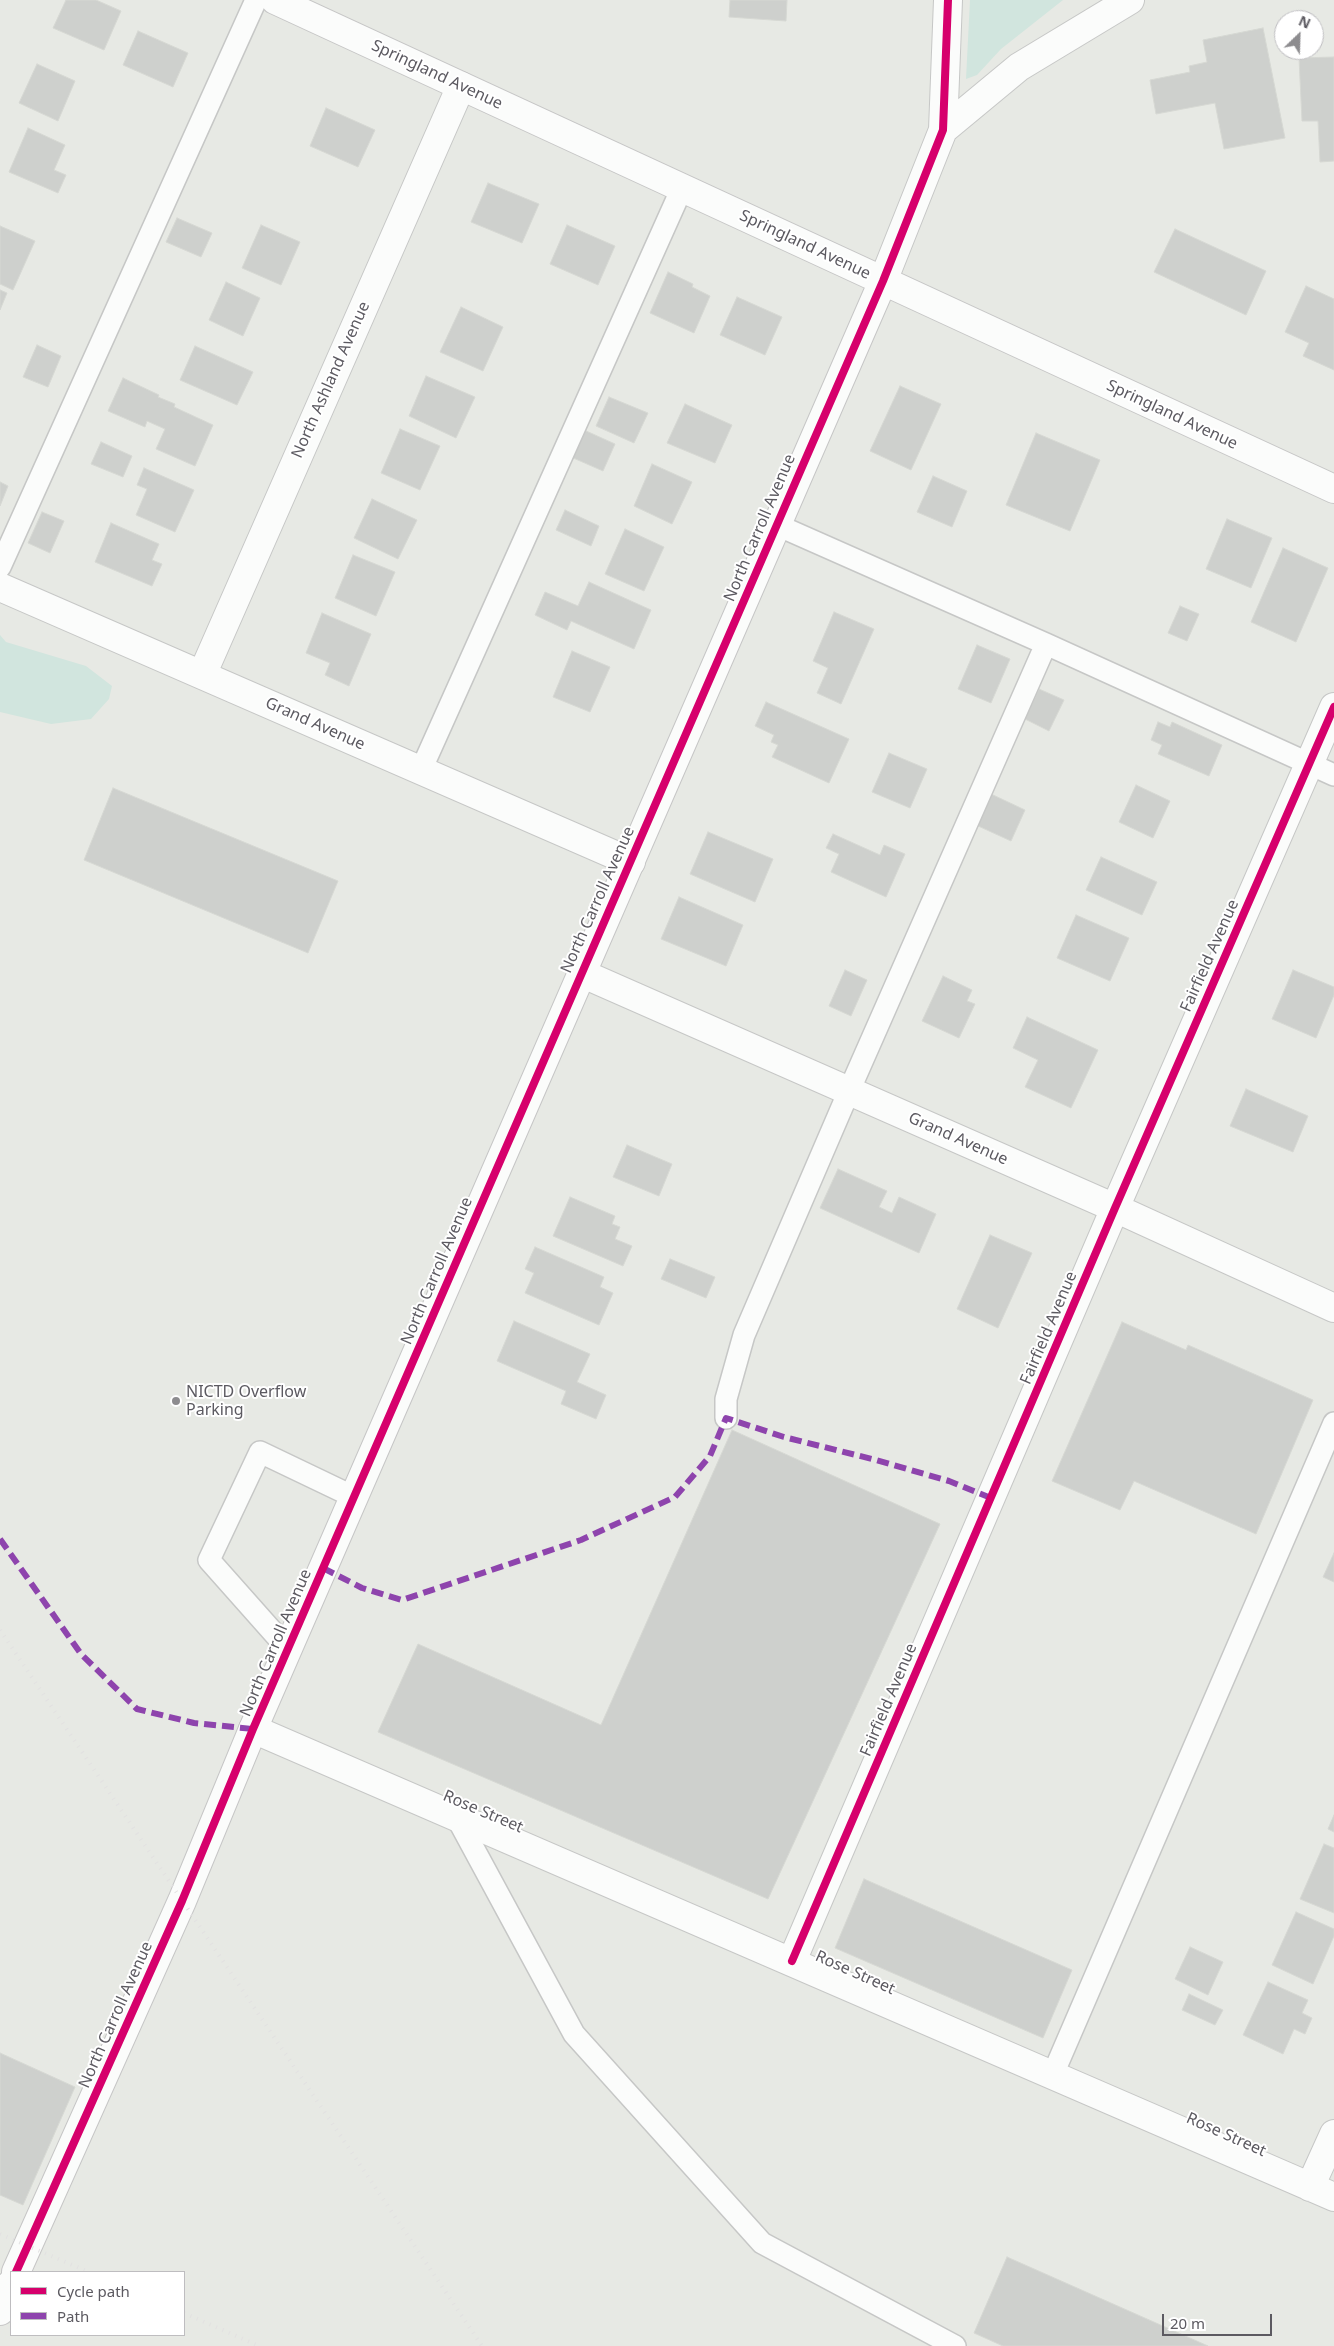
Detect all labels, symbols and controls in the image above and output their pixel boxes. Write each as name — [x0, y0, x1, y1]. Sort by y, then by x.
north arrow — [1274, 10, 1324, 60]
text: N — [1296, 11, 1314, 33]
street label: Springland Avenue — [368, 36, 506, 114]
street label: Springland Avenue — [736, 206, 874, 284]
street label: North Ashland Avenue — [288, 299, 374, 461]
street label: Springland Avenue — [1103, 376, 1241, 454]
street label: North Carroll Avenue — [720, 451, 800, 605]
street label: Grand Avenue — [262, 693, 368, 755]
street label: North Carroll Avenue — [557, 824, 639, 976]
street label: Fairfield Avenue — [1177, 897, 1243, 1015]
street label: Grand Avenue — [905, 1108, 1011, 1170]
street label: North Carroll Avenue — [397, 1194, 477, 1348]
street label: Fairfield Avenue — [1017, 1269, 1081, 1387]
place label: NICTD Overflow Parking — [186, 1382, 306, 1420]
marker: NICTD Overflow Parking — [170, 1395, 182, 1407]
street label: North Carroll Avenue — [236, 1566, 316, 1720]
street label: Fairfield Avenue — [857, 1641, 921, 1759]
street label: Rose Street — [440, 1787, 526, 1837]
street label: North Carroll Avenue — [75, 1939, 157, 2091]
street label: Rose Street — [812, 1947, 898, 1999]
street label: Rose Street — [1183, 2109, 1269, 2161]
legend — [10, 2271, 185, 2336]
text: Cycle path — [57, 2281, 130, 2301]
scale bar — [1164, 2304, 1274, 2336]
text: Path — [57, 2306, 89, 2326]
text: 20 m — [1170, 2313, 1205, 2333]

